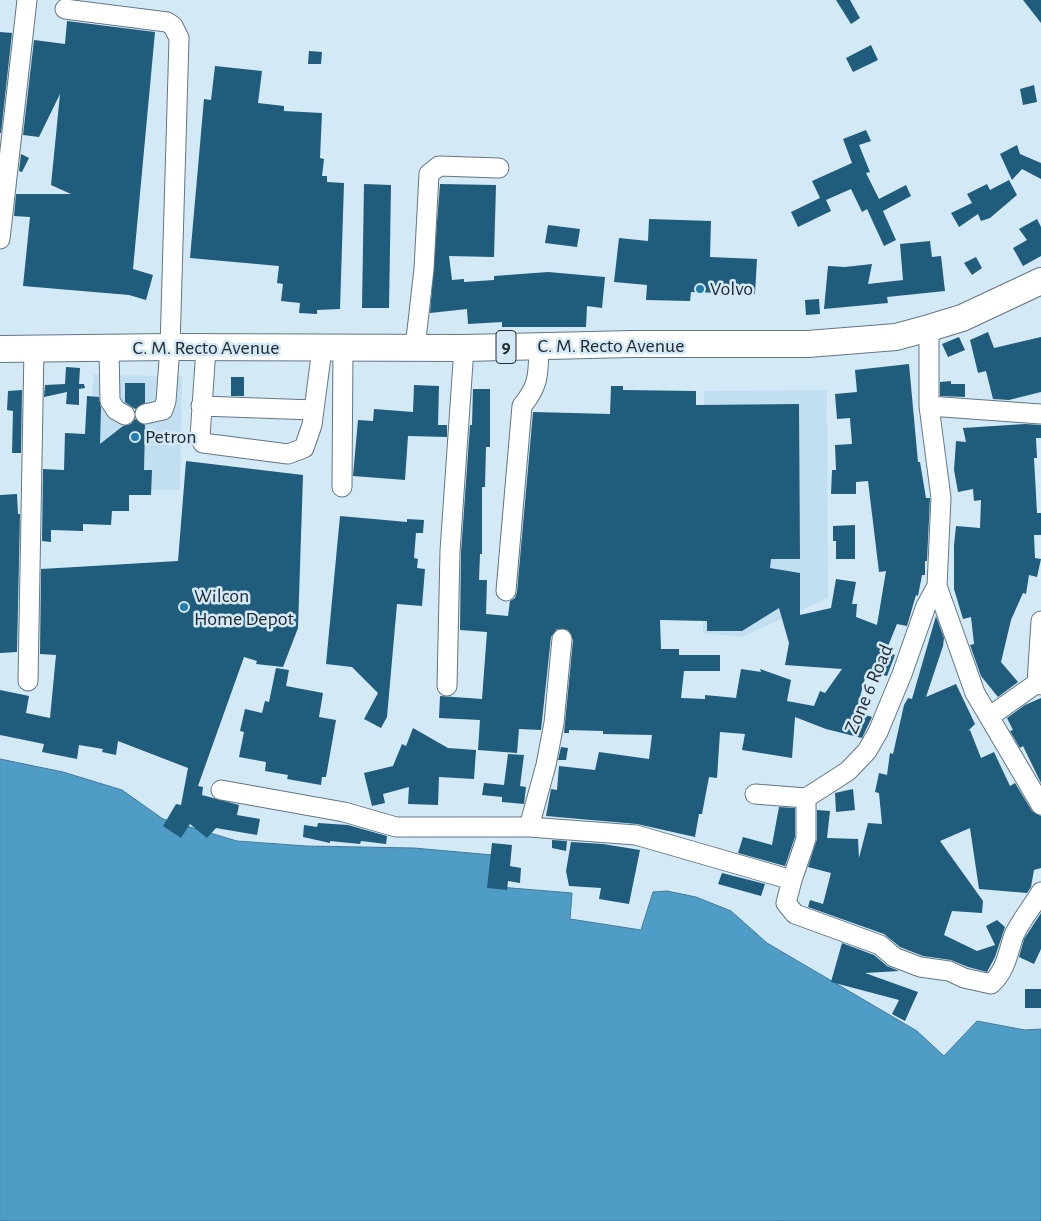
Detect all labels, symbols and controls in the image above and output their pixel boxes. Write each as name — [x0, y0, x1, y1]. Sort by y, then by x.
place label: Volvo — [710, 277, 753, 301]
marker: Volvo — [694, 283, 706, 295]
road number: 9 — [496, 331, 516, 364]
street label: C. M. Recto Avenue — [538, 334, 684, 358]
street label: C. M. Recto Avenue — [133, 336, 279, 360]
place label: Petron — [145, 425, 197, 449]
marker: Petron — [129, 431, 141, 443]
place label: Wilcon Home Depot — [194, 584, 294, 631]
marker: Wilcon Home Depot — [178, 601, 190, 613]
street label: Zone 6 Road — [839, 641, 899, 737]

